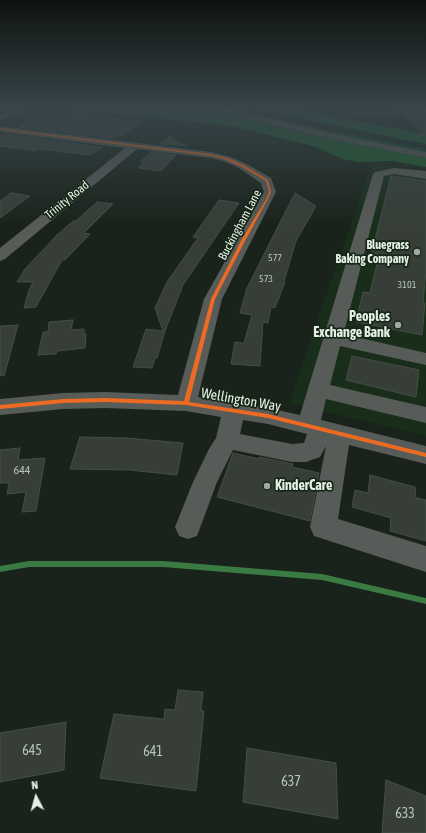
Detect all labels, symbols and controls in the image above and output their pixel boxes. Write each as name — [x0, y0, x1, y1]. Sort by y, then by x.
street label: Trinity Road — [42, 178, 92, 222]
street label: Buckingham Lane — [215, 187, 265, 263]
place label: Bluegrass Baking Company — [335, 238, 409, 266]
marker: Bluegrass Baking Company — [412, 247, 422, 257]
house number: 577 — [268, 252, 282, 264]
house number: 573 — [259, 273, 273, 285]
house number: 3101 — [398, 279, 416, 291]
place label: Peoples Exchange Bank — [313, 309, 390, 342]
marker: Peoples Exchange Bank — [393, 320, 403, 330]
street label: Wellington Way — [200, 385, 282, 415]
house number: 644 — [14, 463, 30, 477]
place label: KinderCare — [275, 478, 332, 494]
marker: KinderCare — [262, 481, 272, 491]
house number: 645 — [22, 743, 42, 759]
house number: 641 — [143, 744, 163, 760]
house number: 637 — [281, 774, 301, 790]
north arrow — [16, 777, 56, 817]
text: N — [31, 779, 39, 791]
house number: 633 — [395, 806, 415, 822]

